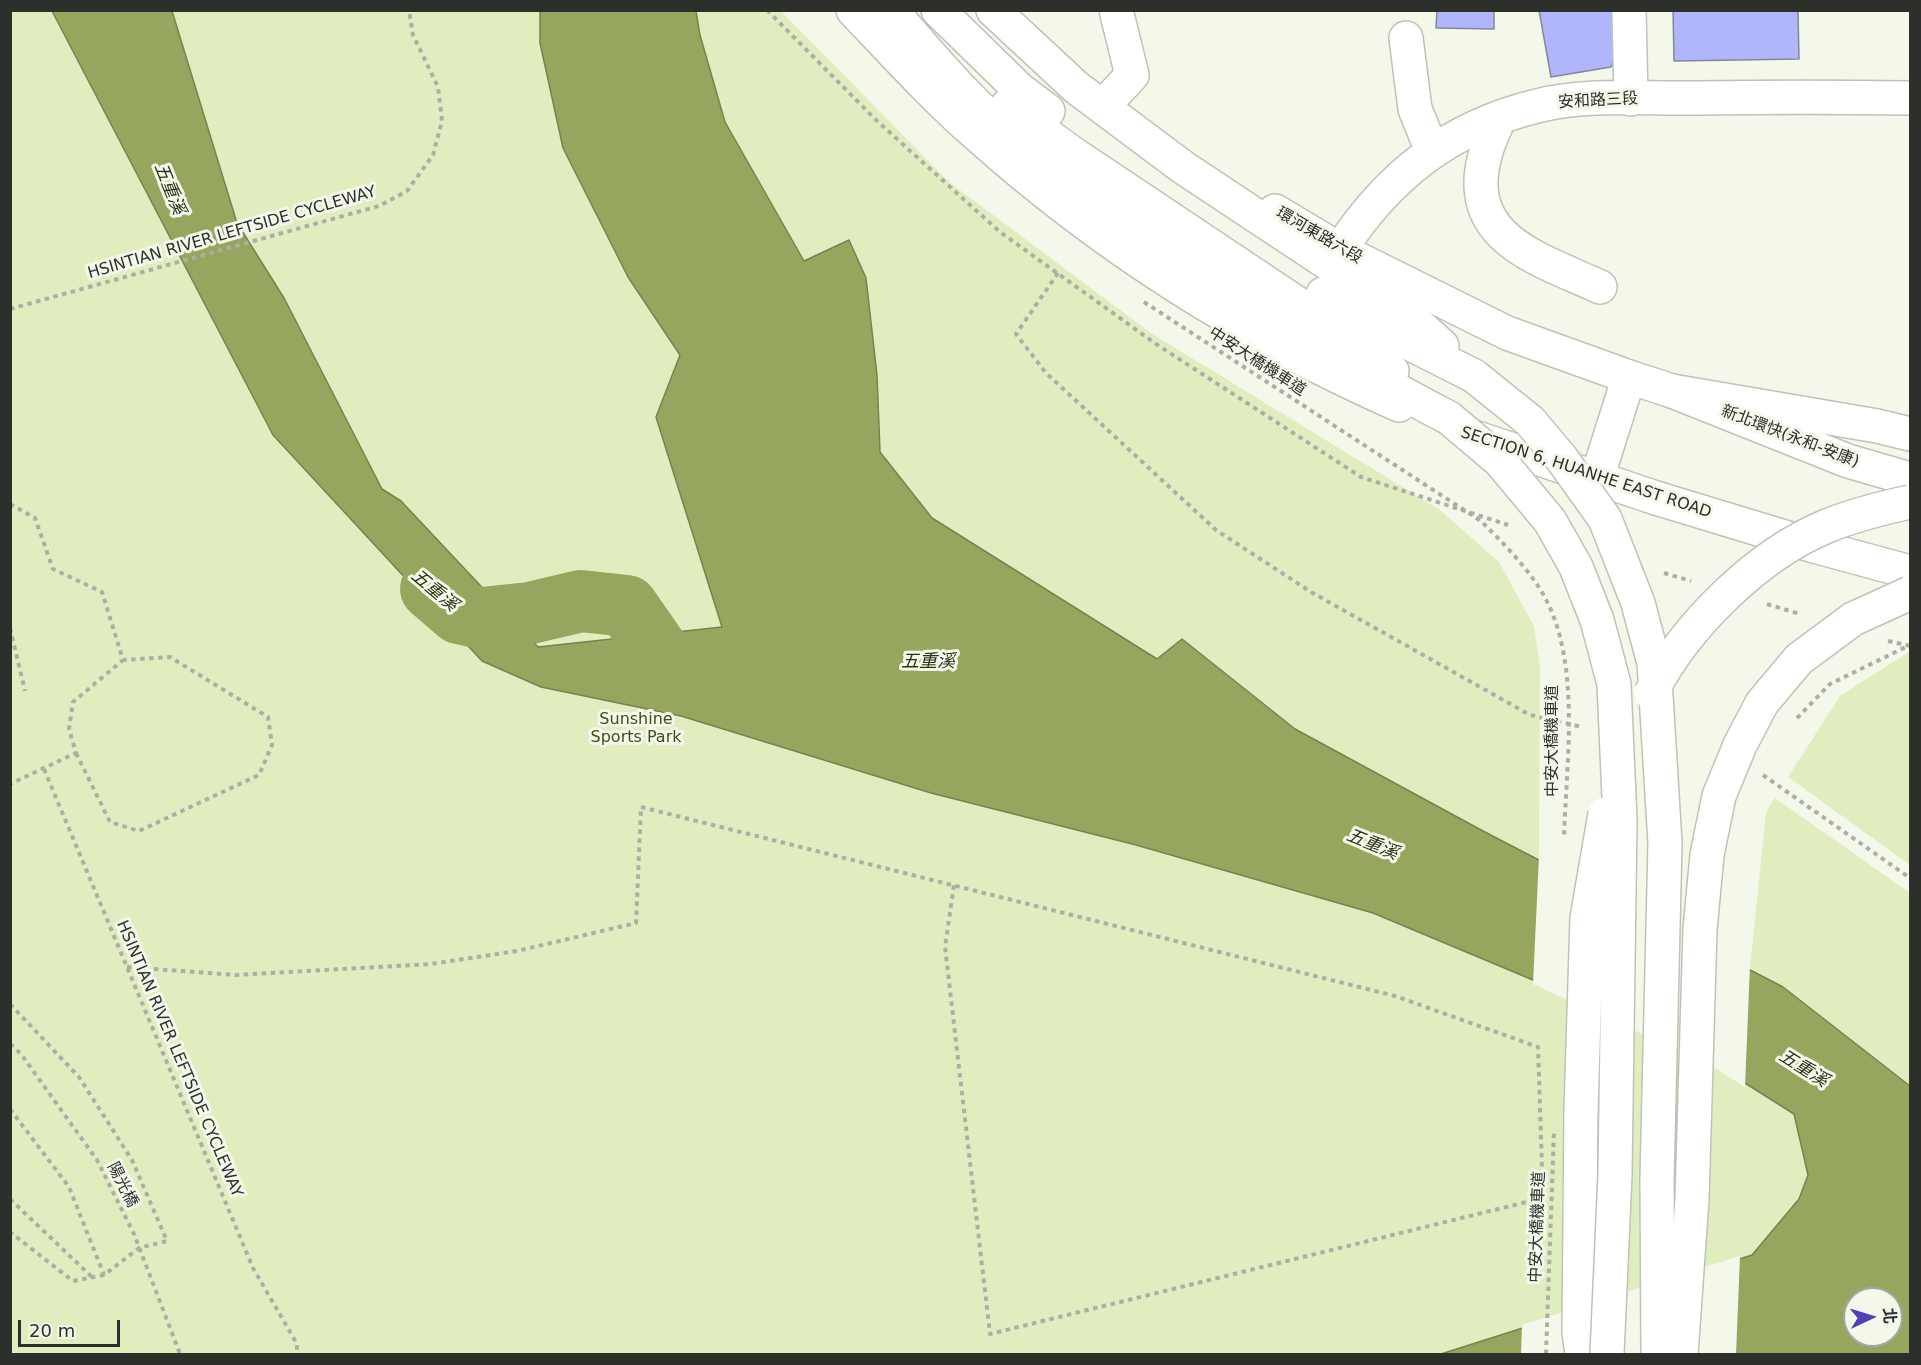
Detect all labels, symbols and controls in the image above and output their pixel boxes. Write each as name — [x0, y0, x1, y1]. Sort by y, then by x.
street label: 安和路三段 — [1558, 89, 1638, 113]
water label: 五重溪 — [149, 160, 189, 218]
street label: HSINTIAN RIVER LEFTSIDE CYCLEWAY — [86, 183, 378, 283]
street label: 環河東路六段 — [1273, 204, 1365, 268]
street label: 中安大橋機車道 — [1205, 323, 1309, 401]
street label: 新北環快(永和-安康) — [1718, 402, 1862, 472]
street label: SECTION 6, HUANHE EAST ROAD — [1458, 423, 1714, 523]
water label: 五重溪 — [406, 565, 462, 617]
water label: 五重溪 — [901, 651, 955, 673]
street label: 中安大橋機車道 — [1543, 685, 1563, 797]
park label: Sunshine Sports Park — [591, 710, 681, 748]
water label: 五重溪 — [1343, 825, 1401, 865]
street label: HSINTIAN RIVER LEFTSIDE CYCLEWAY — [112, 918, 246, 1200]
water label: 五重溪 — [1774, 1046, 1832, 1092]
street label: 陽光橋 — [103, 1159, 141, 1211]
street label: 中安大橋機車道 — [1526, 1171, 1550, 1283]
north arrow — [1843, 1287, 1903, 1347]
text: 北 — [1879, 1307, 1899, 1324]
scale bar — [21, 1308, 123, 1346]
text: 20 m — [29, 1320, 75, 1341]

